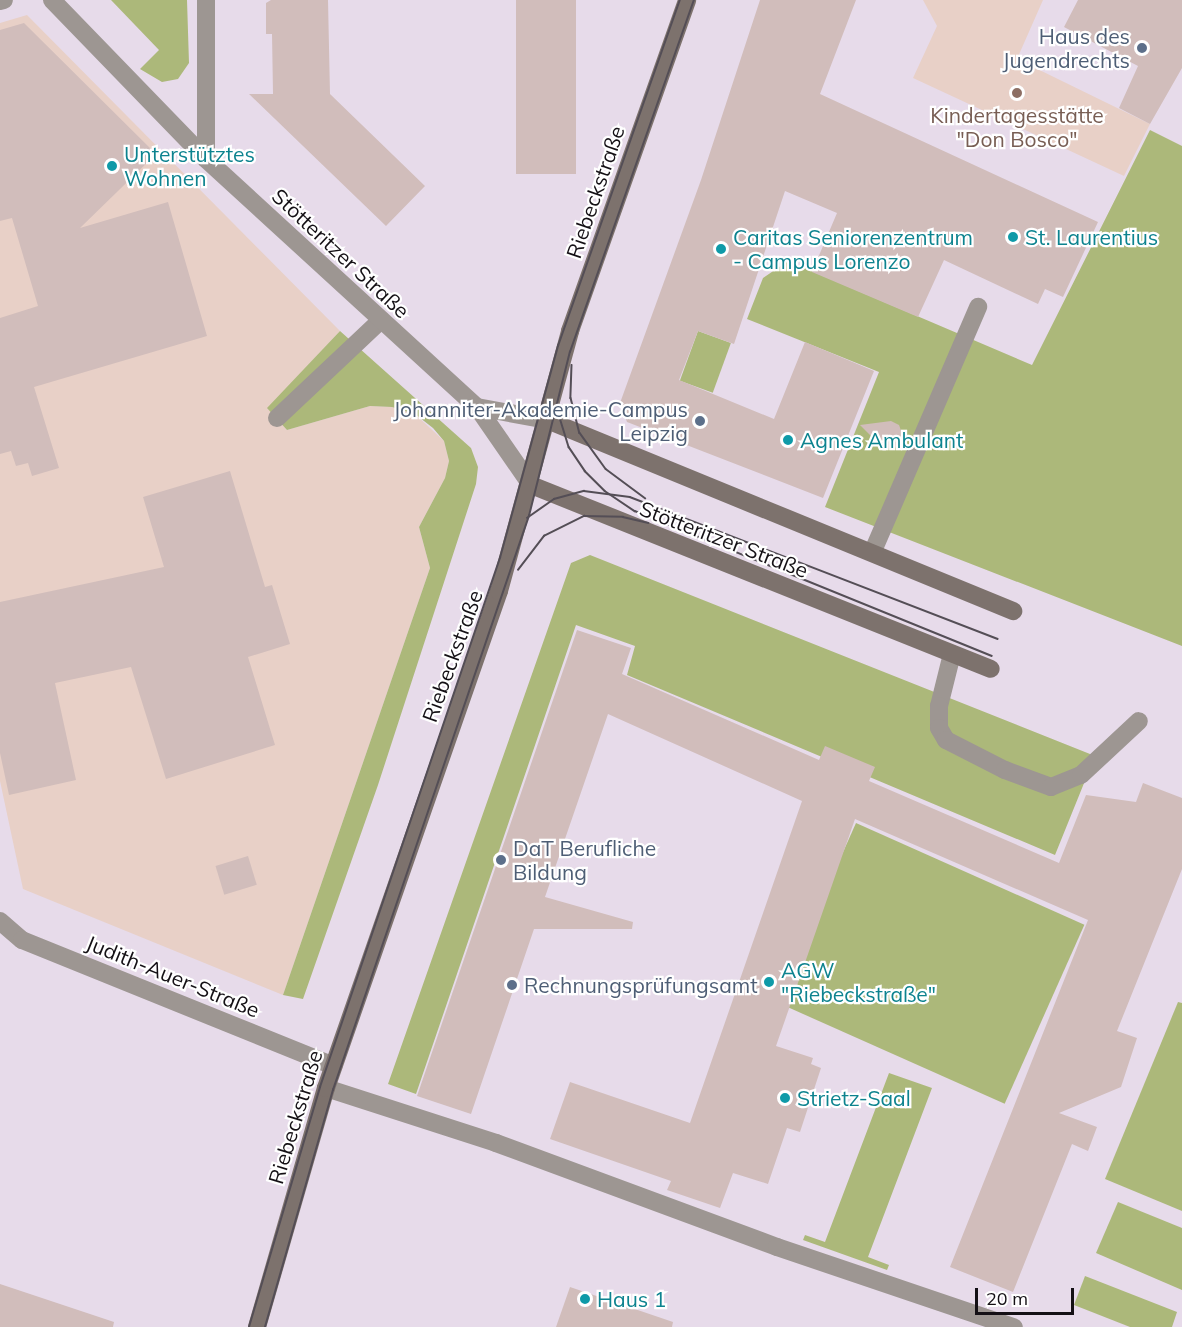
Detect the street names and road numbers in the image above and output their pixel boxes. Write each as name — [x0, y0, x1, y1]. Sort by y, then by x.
street label: Riebeckstraße — [561, 122, 629, 262]
street label: Stötteritzer Straße — [267, 183, 415, 323]
street label: Stötteritzer Straße — [636, 495, 812, 583]
street label: Riebeckstraße — [416, 587, 488, 725]
street label: Judith-Auer-Straße — [83, 930, 263, 1022]
street label: Riebeckstraße — [263, 1047, 327, 1187]

